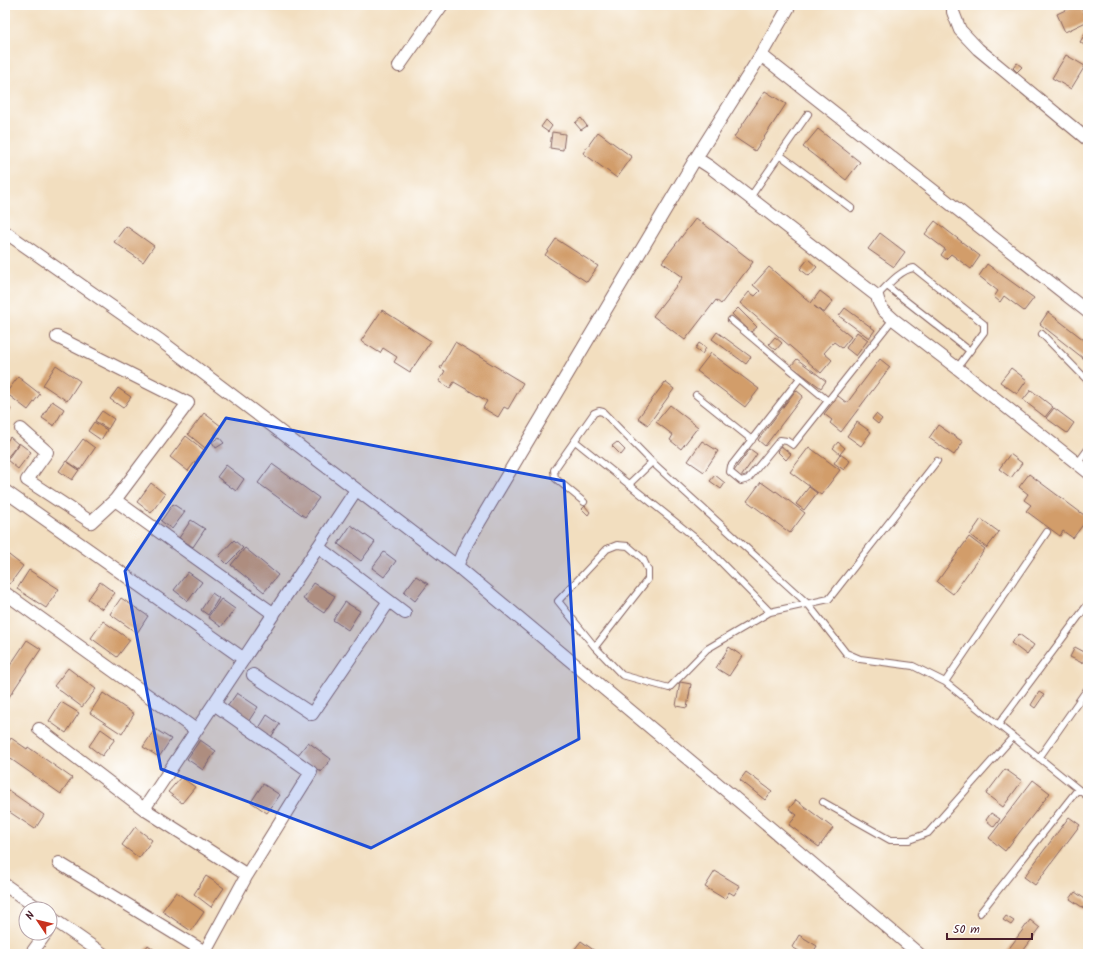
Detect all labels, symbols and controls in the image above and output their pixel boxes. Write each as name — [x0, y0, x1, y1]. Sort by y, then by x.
north arrow — [18, 901, 58, 941]
text: N — [21, 908, 40, 924]
scale bar — [947, 915, 1032, 941]
text: 50 m — [953, 920, 980, 939]

